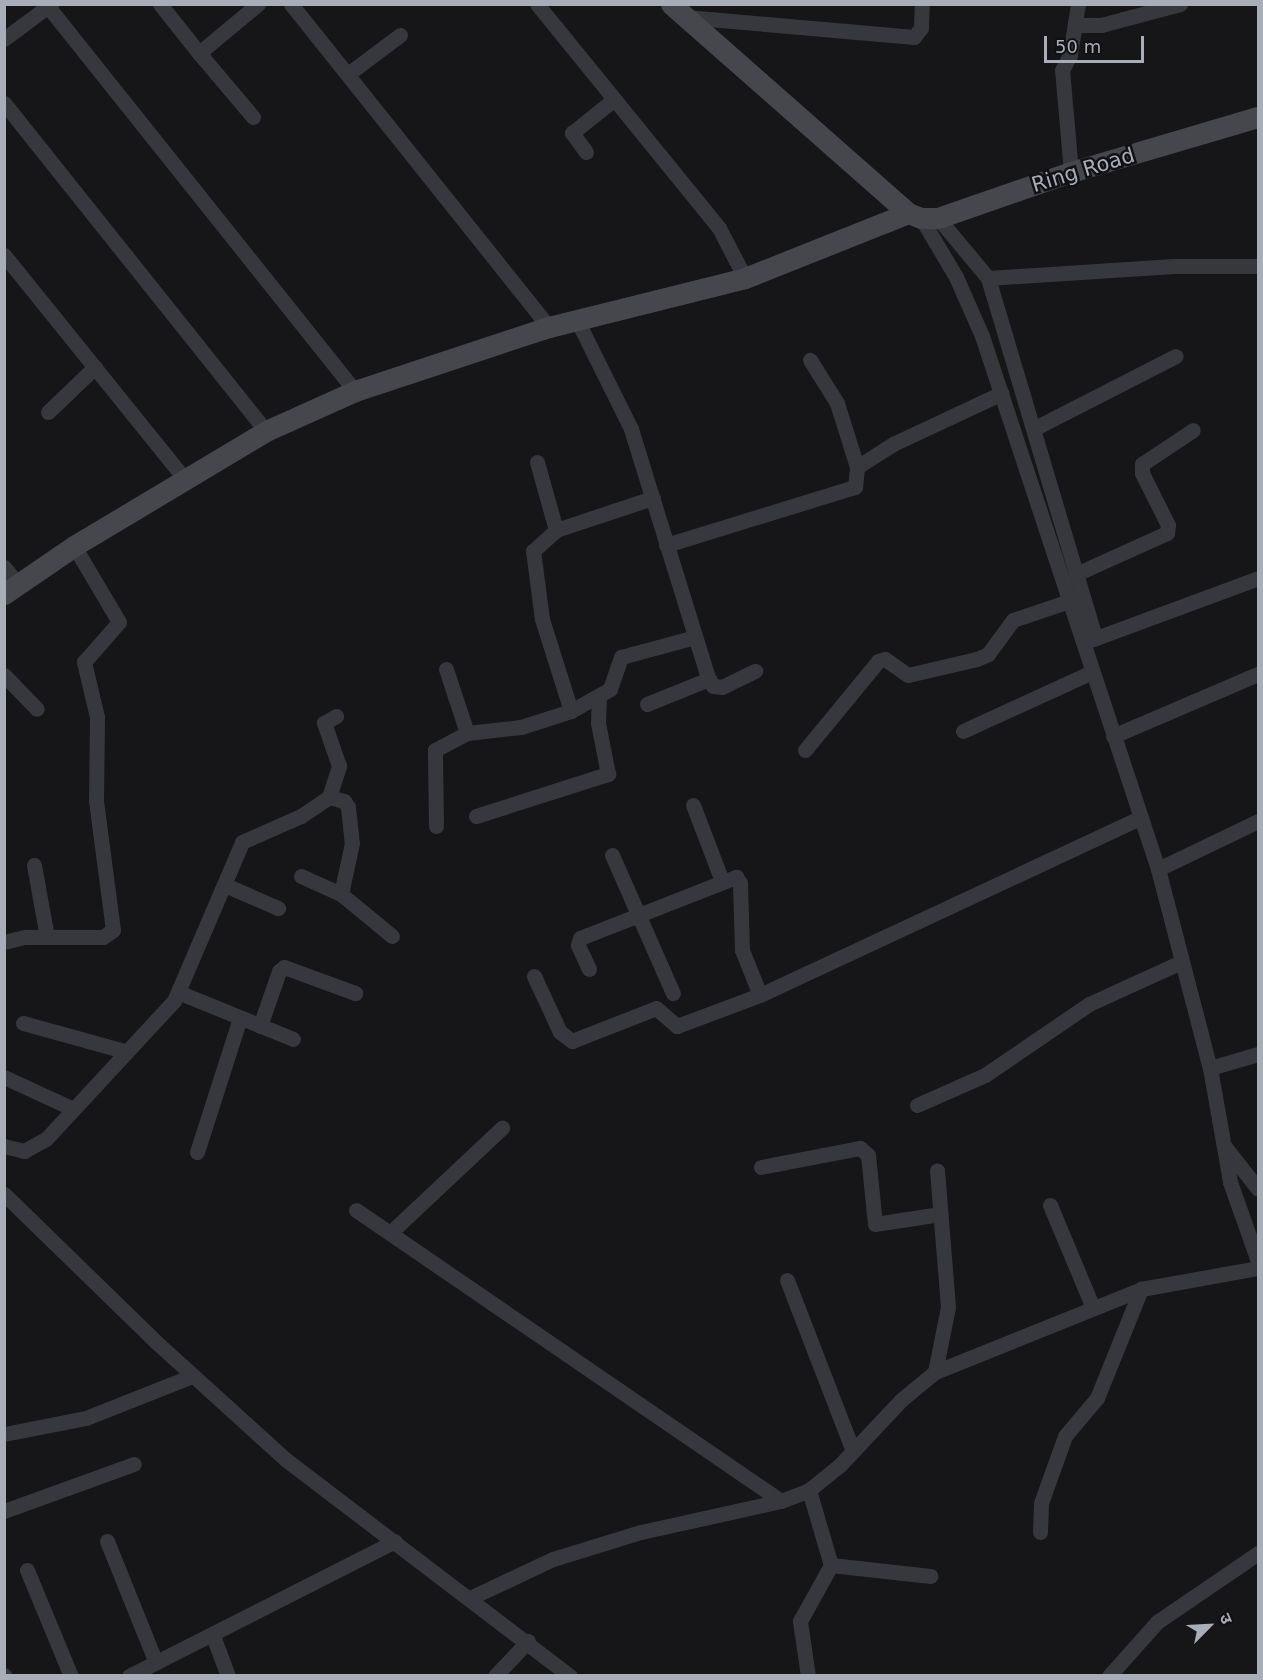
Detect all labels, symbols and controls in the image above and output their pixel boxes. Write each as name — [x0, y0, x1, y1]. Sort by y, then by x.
scale bar — [1047, 24, 1148, 62]
text: 50 m — [1055, 36, 1101, 57]
street label: Ring Road — [1028, 142, 1138, 198]
north arrow — [1179, 1596, 1239, 1656]
text: उ — [1215, 1610, 1236, 1627]

